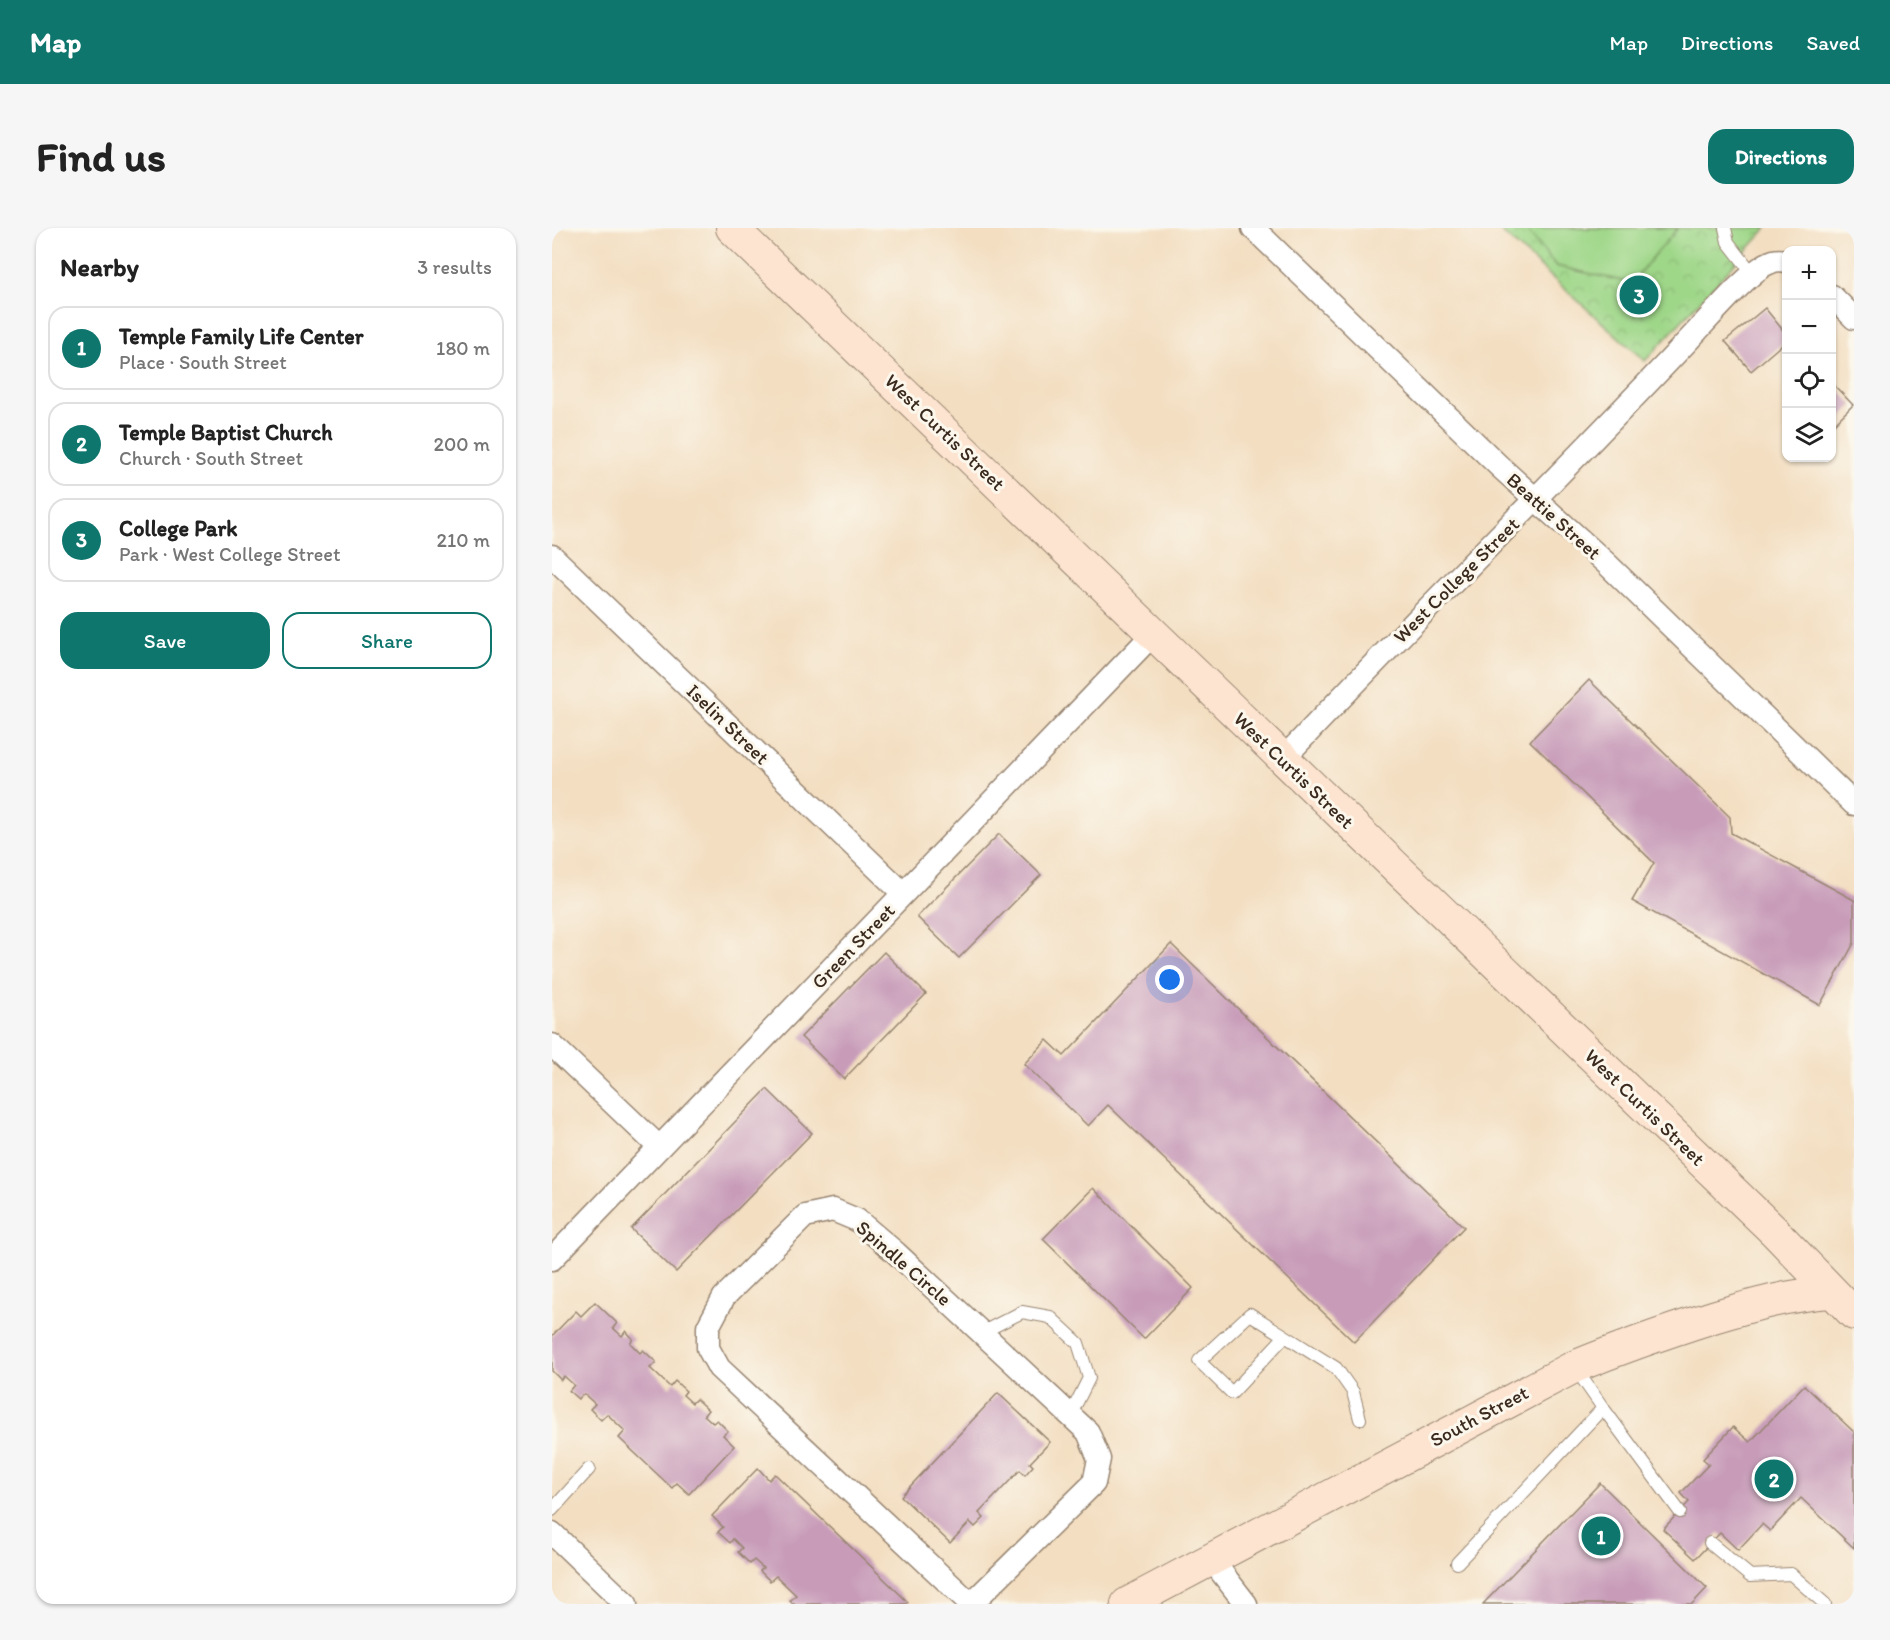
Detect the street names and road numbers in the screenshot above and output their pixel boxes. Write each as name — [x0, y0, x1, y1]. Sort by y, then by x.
street label: West Curtis Street — [880, 369, 1010, 496]
street label: Beattie Street — [1502, 467, 1606, 565]
street label: West College Street — [1388, 512, 1524, 648]
street label: Iselin Street — [682, 679, 774, 769]
street label: West Curtis Street — [1229, 707, 1359, 834]
street label: Green Street — [806, 898, 900, 994]
street label: West Curtis Street — [1580, 1044, 1710, 1171]
street label: Spindle Circle — [852, 1215, 956, 1311]
street label: South Street — [1426, 1380, 1533, 1452]

